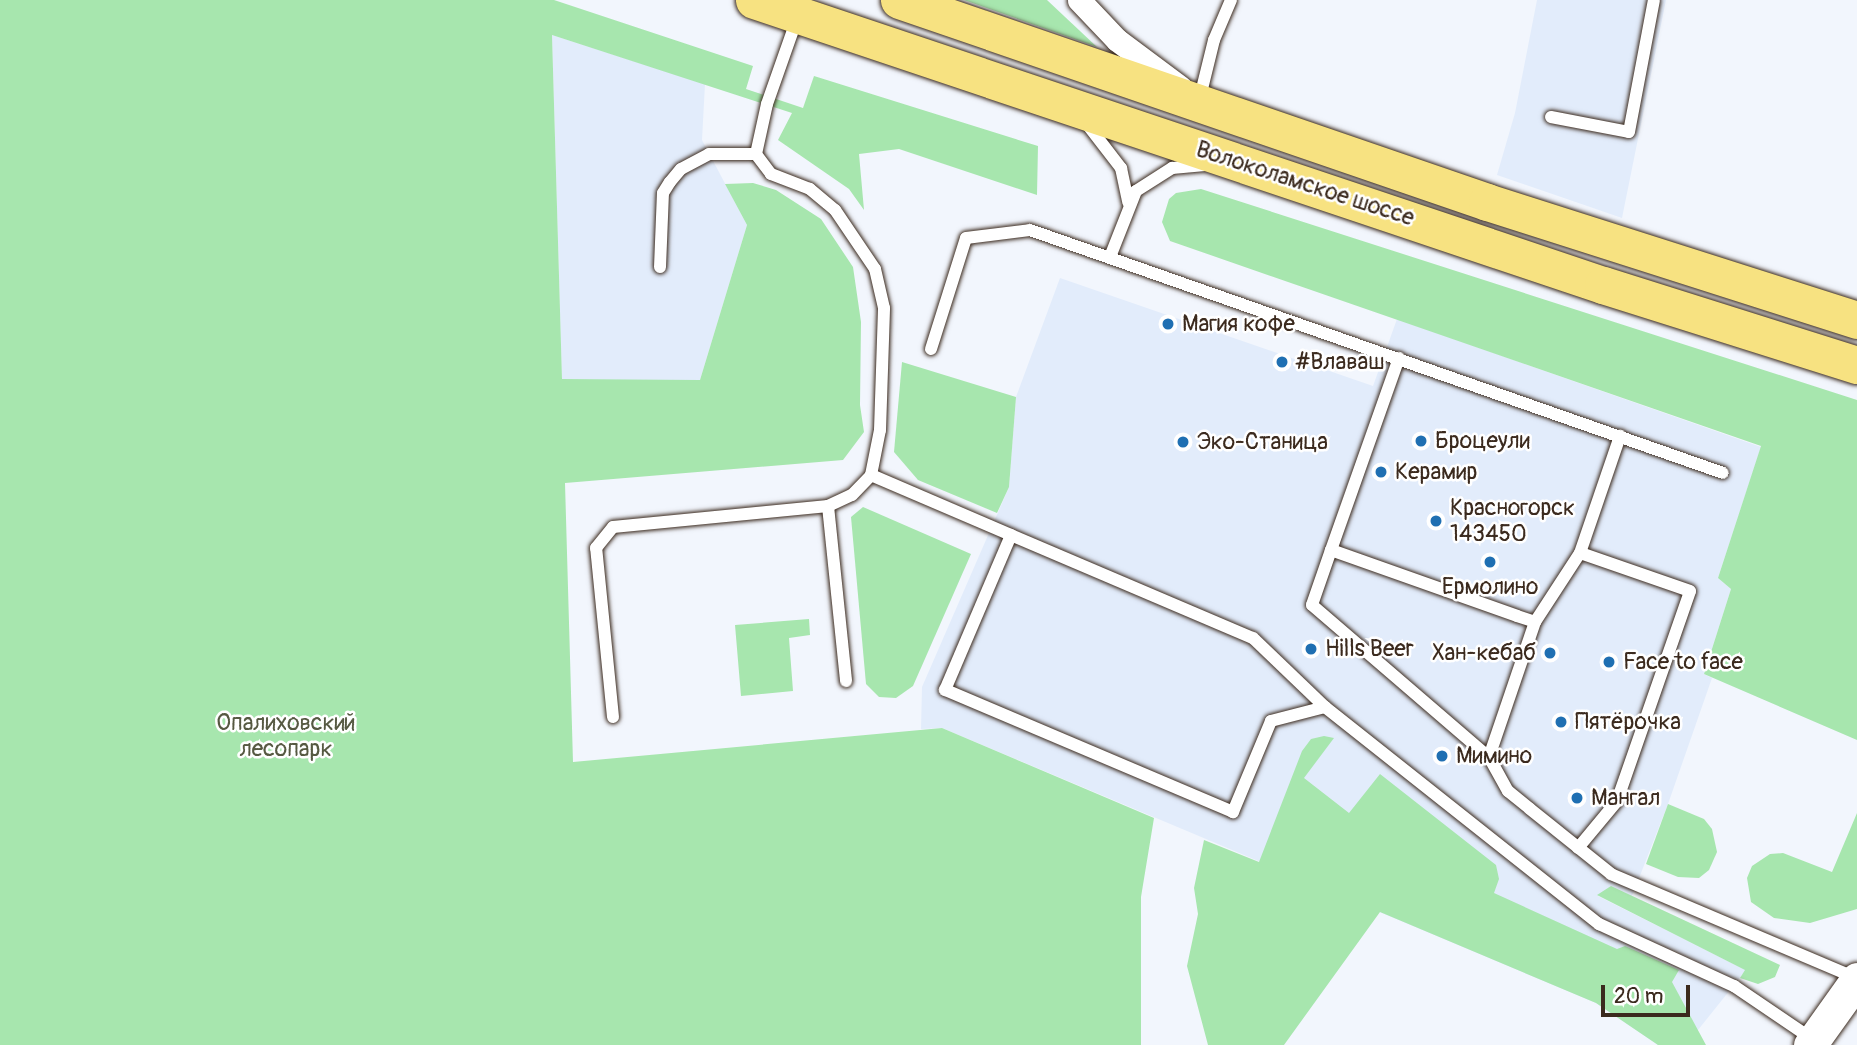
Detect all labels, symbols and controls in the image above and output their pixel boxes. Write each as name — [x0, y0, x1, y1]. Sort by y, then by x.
street label: Волоколамское шоссе — [1193, 136, 1417, 232]
place label: Магия кофе — [1182, 310, 1295, 338]
marker: Магия кофе — [1160, 316, 1176, 332]
place label: #Влаваш — [1296, 348, 1384, 376]
marker: #Влаваш — [1274, 354, 1290, 370]
place label: Броцеули — [1435, 427, 1530, 455]
place label: Эко-Станица — [1197, 428, 1328, 456]
marker: Броцеули — [1413, 433, 1429, 449]
marker: Эко-Станица — [1175, 434, 1191, 450]
place label: Керамир — [1395, 458, 1477, 486]
marker: Керамир — [1373, 464, 1389, 480]
place label: Красногорск 143450 — [1450, 494, 1575, 548]
marker: Красногорск 143450 — [1428, 513, 1444, 529]
marker: Ермолино — [1482, 554, 1498, 570]
place label: Ермолино — [1442, 573, 1538, 601]
place label: Hills Beer — [1325, 635, 1414, 663]
place label: Хан-кебаб — [1432, 639, 1536, 667]
marker: Hills Beer — [1303, 641, 1319, 657]
marker: Хан-кебаб — [1542, 645, 1558, 661]
place label: Face to face — [1623, 648, 1743, 676]
marker: Face to face — [1601, 654, 1617, 670]
place label: Пятёрочка — [1575, 708, 1681, 736]
park label: Опалиховский лесопарк — [216, 709, 356, 763]
marker: Пятёрочка — [1553, 714, 1569, 730]
place label: Мимино — [1456, 742, 1532, 770]
marker: Мимино — [1434, 748, 1450, 764]
place label: Мангал — [1591, 784, 1660, 812]
marker: Мангал — [1569, 790, 1585, 806]
scale bar — [1605, 972, 1694, 1016]
text: 20 m — [1614, 983, 1663, 1010]

